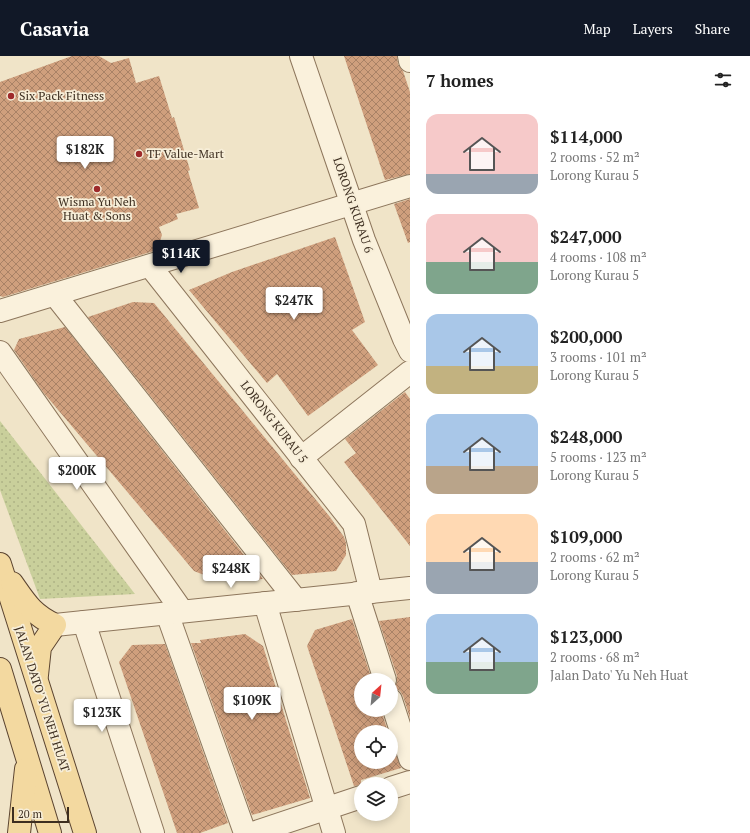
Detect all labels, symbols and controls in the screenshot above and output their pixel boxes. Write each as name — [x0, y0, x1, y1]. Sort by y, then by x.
text: Casavia — [20, 16, 89, 41]
text: Map — [584, 19, 611, 38]
text: Layers — [633, 19, 673, 38]
text: Share — [695, 19, 730, 38]
text: 7 homes — [426, 69, 494, 92]
icon: filters — [712, 69, 734, 91]
place label: Six Pack Fitness — [19, 88, 104, 103]
marker: Six Pack Fitness — [6, 91, 16, 101]
text: $114,000 — [550, 125, 622, 148]
icon: home — [458, 130, 506, 178]
pin: $182K — [57, 136, 113, 170]
text: $182K — [66, 140, 104, 158]
place label: TF Value-Mart — [147, 146, 225, 161]
text: 2 rooms · 52 m² — [550, 148, 640, 166]
marker: TF Value-Mart — [134, 149, 144, 159]
street label: LORONG KURAU 6 — [330, 155, 377, 255]
text: Lorong Kurau 5 — [550, 166, 639, 184]
marker: Wisma Yu Neh Huat & Sons — [92, 184, 102, 194]
place label: Wisma Yu Neh Huat & Sons — [58, 194, 136, 223]
text: $247,000 — [550, 225, 622, 248]
icon: home — [458, 230, 506, 278]
pin: $114K — [153, 240, 209, 274]
text: $114K — [162, 244, 200, 262]
text: 4 rooms · 108 m² — [550, 248, 647, 266]
text: Lorong Kurau 5 — [550, 266, 639, 284]
pin: $247K — [266, 287, 322, 321]
text: $247K — [275, 291, 313, 309]
text: $200,000 — [550, 325, 622, 348]
icon: home — [458, 330, 506, 378]
text: 3 rooms · 101 m² — [550, 348, 647, 366]
text: Lorong Kurau 5 — [550, 366, 639, 384]
street label: LORONG KURAU 5 — [238, 378, 311, 466]
text: $248,000 — [550, 425, 622, 448]
icon: home — [458, 430, 506, 478]
text: 5 rooms · 123 m² — [550, 448, 647, 466]
pin: $200K — [49, 457, 105, 491]
text: $200K — [58, 461, 96, 479]
text: Lorong Kurau 5 — [550, 466, 639, 484]
text: $109,000 — [550, 525, 622, 548]
icon: home — [458, 530, 506, 578]
text: 2 rooms · 62 m² — [550, 548, 640, 566]
pin: $248K — [203, 555, 259, 589]
text: $248K — [212, 559, 250, 577]
text: Lorong Kurau 5 — [550, 566, 639, 584]
street label: JALAN DATO' YU NEH HUAT — [12, 624, 73, 774]
text: $123,000 — [550, 625, 622, 648]
icon: home — [458, 630, 506, 678]
text: 2 rooms · 68 m² — [550, 648, 640, 666]
text: Jalan Dato' Yu Neh Huat — [550, 666, 688, 684]
north arrow — [354, 673, 398, 717]
map controls — [354, 673, 398, 821]
pin: $109K — [224, 687, 280, 721]
text: $109K — [233, 691, 271, 709]
pin: $123K — [74, 699, 130, 733]
text: $123K — [83, 703, 121, 721]
button: locate — [354, 725, 398, 769]
button: layers — [354, 777, 398, 821]
scale bar — [12, 805, 69, 824]
text: 20 m — [18, 807, 42, 821]

